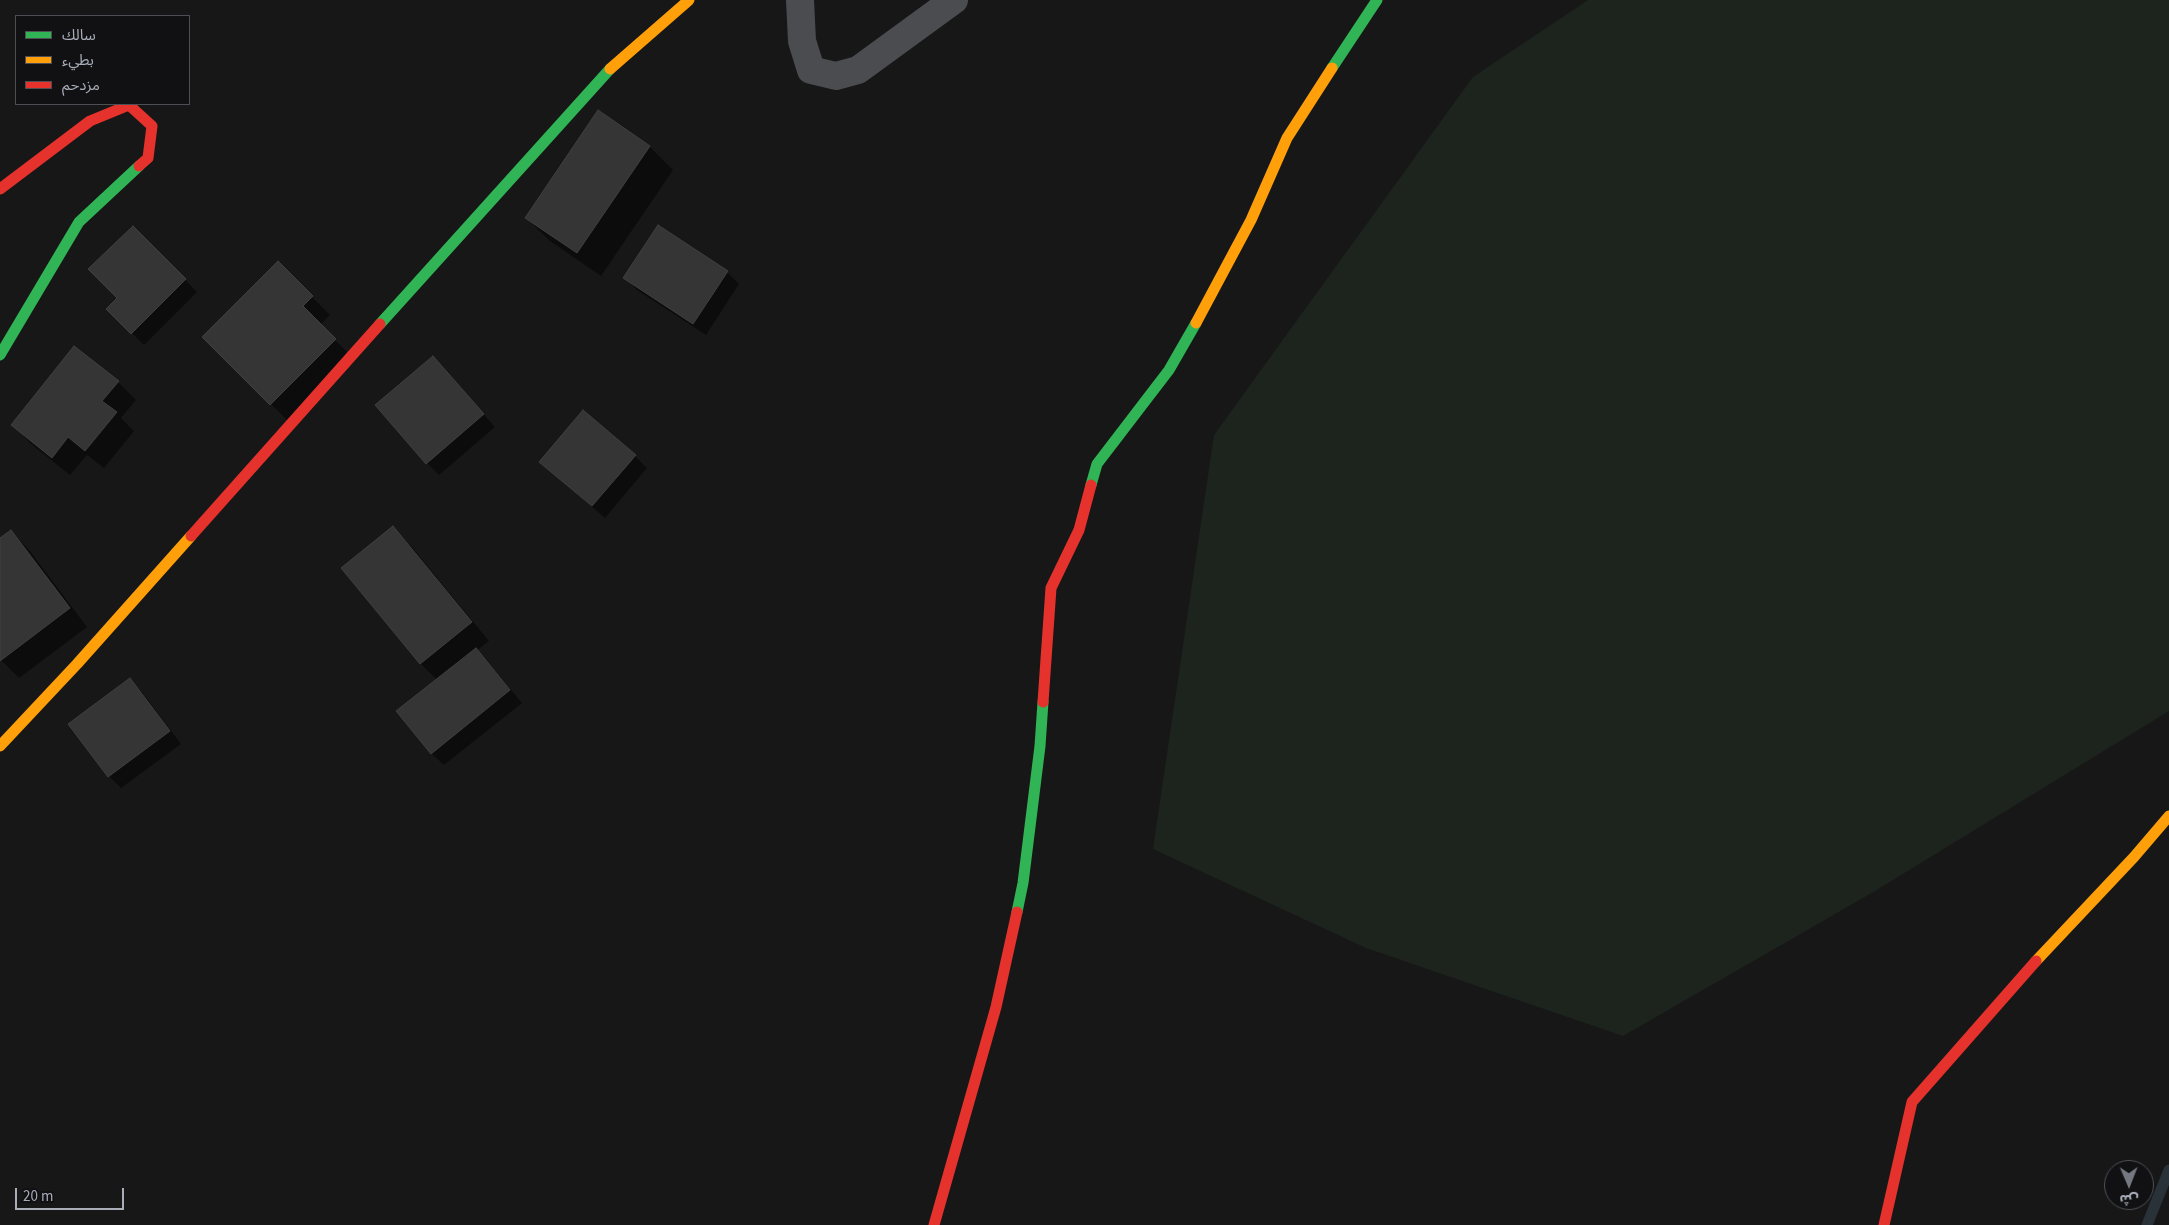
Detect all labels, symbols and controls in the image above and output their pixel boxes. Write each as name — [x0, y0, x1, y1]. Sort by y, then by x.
legend — [15, 15, 190, 105]
text: سالك — [62, 25, 96, 46]
text: بطيء — [62, 50, 94, 71]
text: مزدحم — [62, 75, 100, 96]
north arrow — [2104, 1160, 2154, 1210]
scale bar — [18, 1178, 126, 1210]
text: 20 m — [23, 1186, 53, 1207]
text: ش — [2119, 1189, 2139, 1209]

